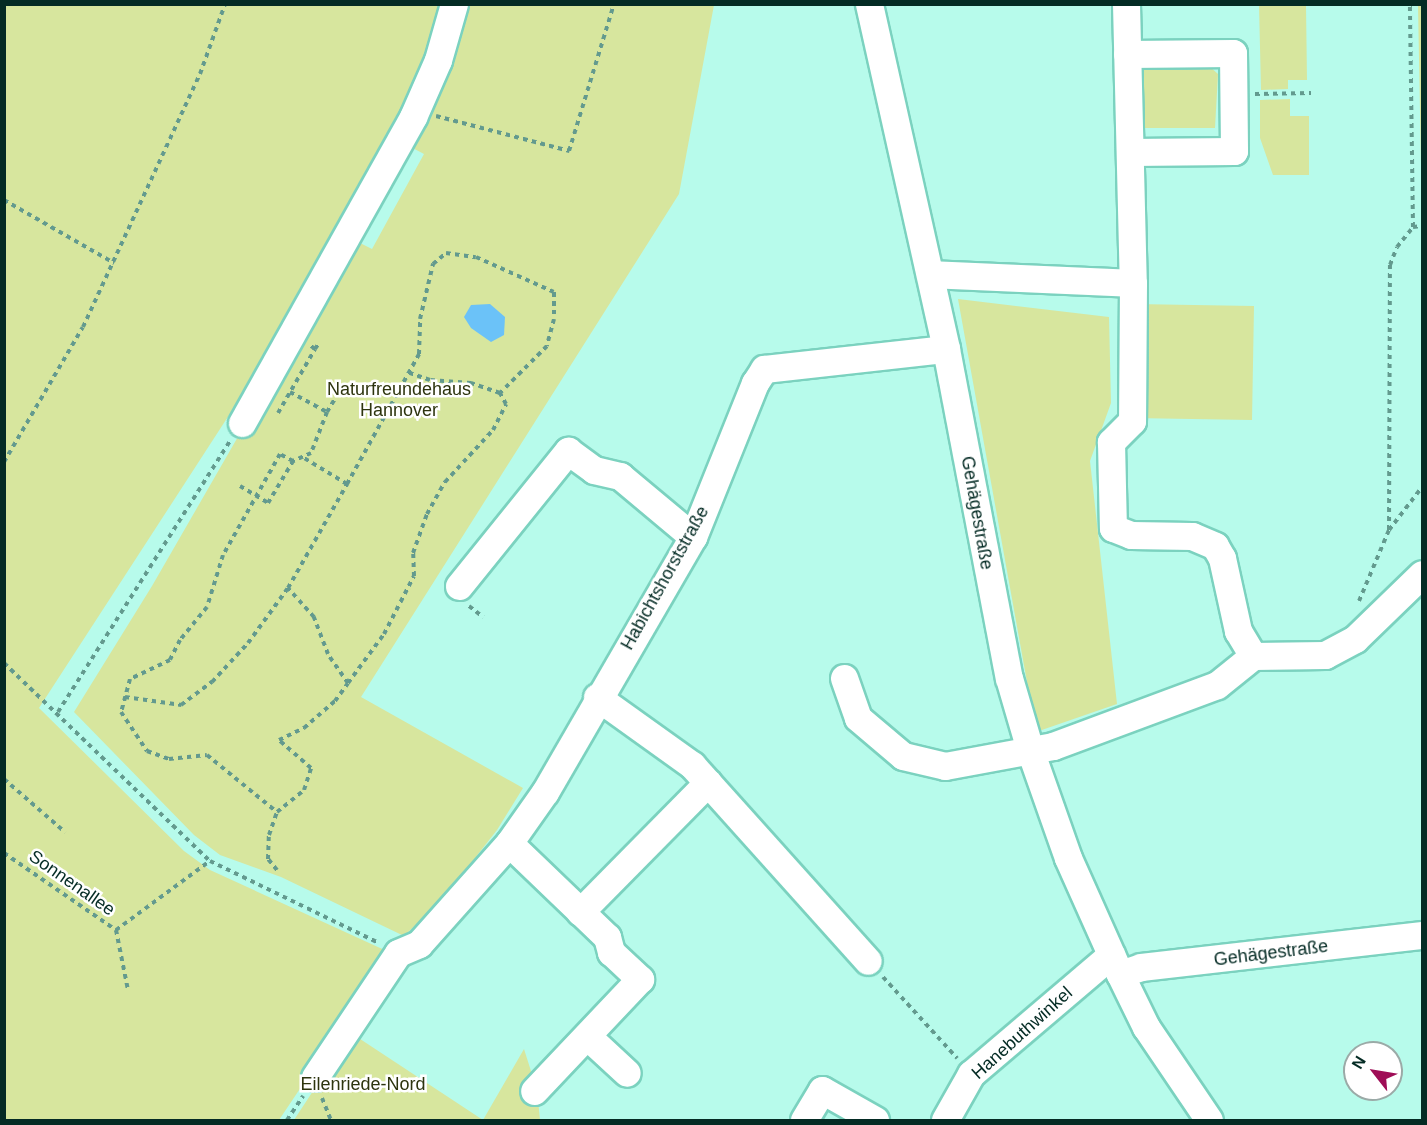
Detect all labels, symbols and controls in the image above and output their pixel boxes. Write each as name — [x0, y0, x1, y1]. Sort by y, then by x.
park label: Naturfreundehaus Hannover — [327, 379, 471, 422]
street label: Gehägestraße — [956, 454, 998, 572]
street label: Habichtshorststraße — [617, 502, 713, 654]
street label: Sonnenallee — [25, 845, 119, 921]
street label: Gehägestraße — [1213, 935, 1329, 971]
street label: Hanebuthwinkel — [967, 982, 1077, 1084]
north arrow — [1343, 1041, 1403, 1101]
text: N — [1349, 1053, 1369, 1072]
park label: Eilenriede-Nord — [300, 1073, 426, 1095]

